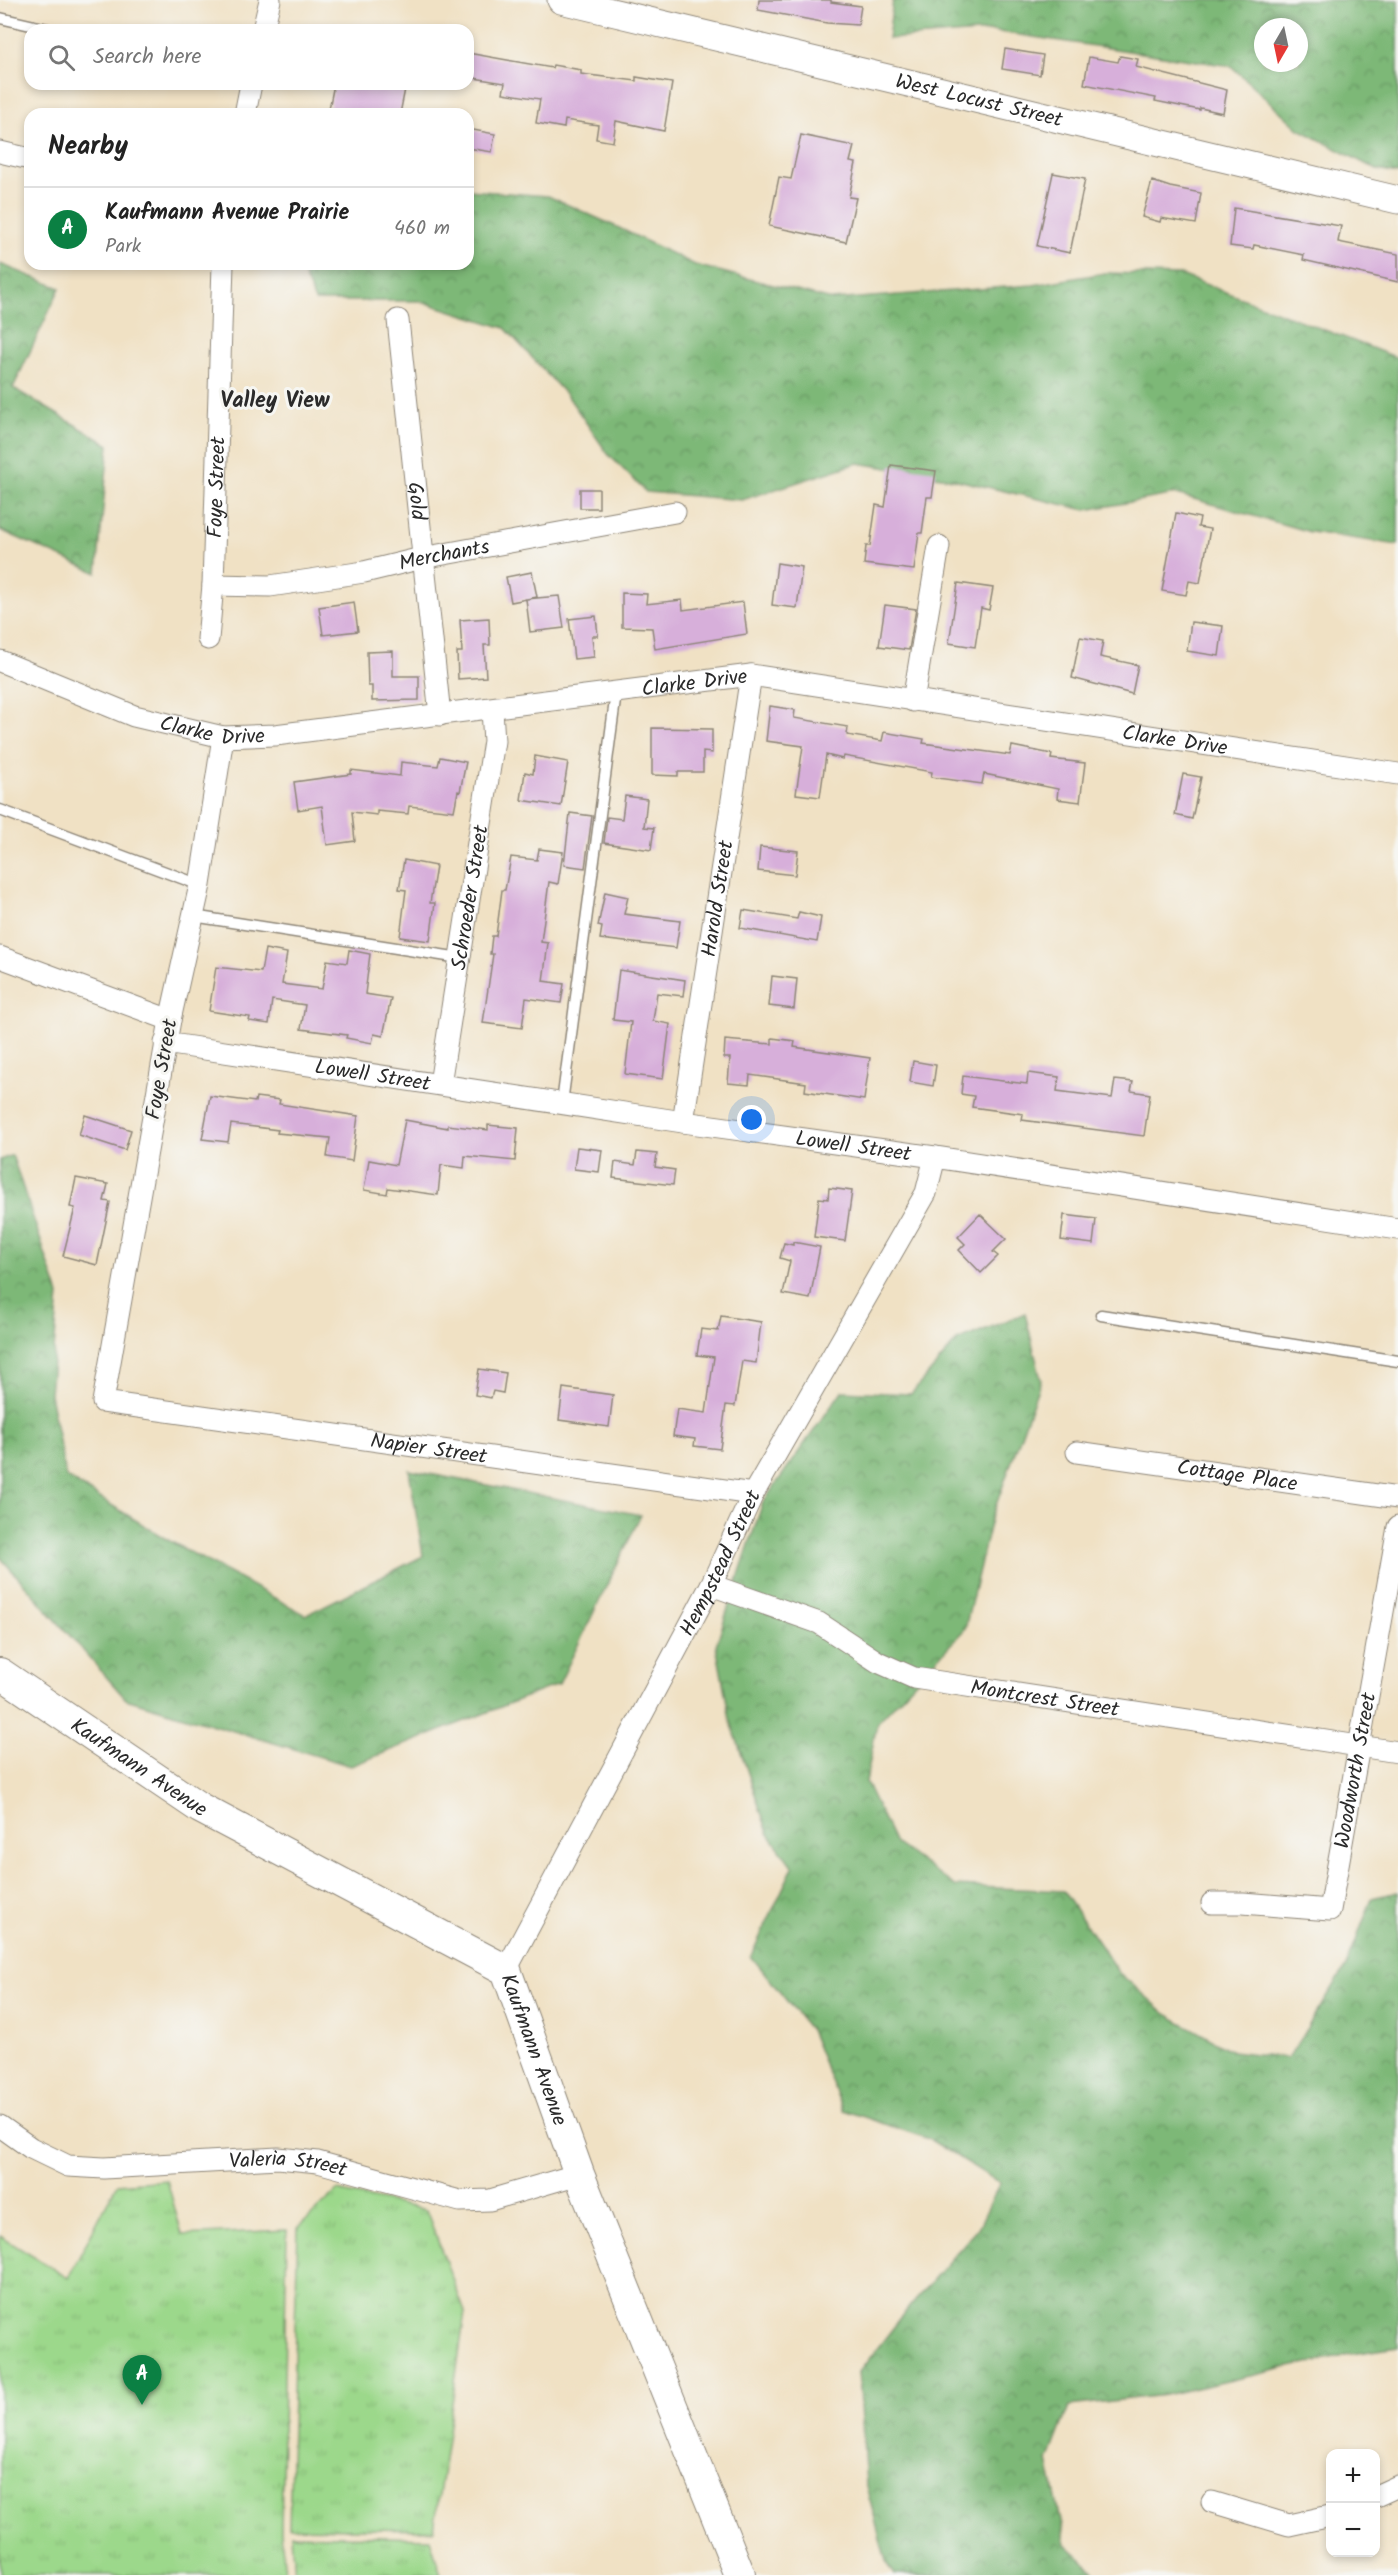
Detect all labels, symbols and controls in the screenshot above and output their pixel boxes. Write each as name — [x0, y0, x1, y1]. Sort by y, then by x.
north arrow — [1254, 18, 1308, 72]
search box — [24, 24, 474, 90]
text: Search here — [93, 40, 201, 75]
icon: search — [45, 41, 78, 74]
street label: West Locust Street — [892, 66, 1067, 137]
text: Nearby — [48, 126, 128, 168]
text: Kaufmann Avenue Prairie — [105, 196, 349, 231]
text: A — [61, 213, 74, 245]
text: 460 m — [394, 213, 450, 245]
text: Park — [105, 231, 141, 263]
district label: Valley View — [220, 384, 330, 419]
street label: Foye Street — [199, 435, 236, 539]
street label: Gold — [397, 481, 434, 522]
street label: Merchants — [396, 531, 492, 581]
street label: Clarke Drive — [640, 661, 750, 707]
street label: Clarke Drive — [156, 708, 266, 755]
street label: Clarke Drive — [1120, 717, 1230, 766]
street label: Schroeder Street — [443, 822, 499, 972]
street label: Harold Street — [693, 837, 744, 959]
street label: Foye Street — [137, 1016, 188, 1122]
street label: Lowell Street — [312, 1051, 433, 1101]
your location — [737, 1105, 766, 1134]
street label: Lowell Street — [793, 1123, 914, 1172]
street label: Napier Street — [368, 1425, 490, 1474]
street label: Cottage Place — [1175, 1452, 1300, 1501]
street label: Hempstead Street — [672, 1484, 771, 1643]
street label: Montcrest Street — [968, 1672, 1122, 1727]
street label: Woodworth Street — [1326, 1689, 1386, 1851]
street label: Kaufmann Avenue — [63, 1710, 213, 1827]
street label: Kaufmann Avenue — [491, 1969, 576, 2131]
street label: Valeria Street — [228, 2143, 352, 2188]
pin: A — [122, 2356, 162, 2405]
map controls — [1326, 2449, 1380, 2557]
button: + — [1326, 2449, 1380, 2503]
button: − — [1326, 2503, 1380, 2557]

